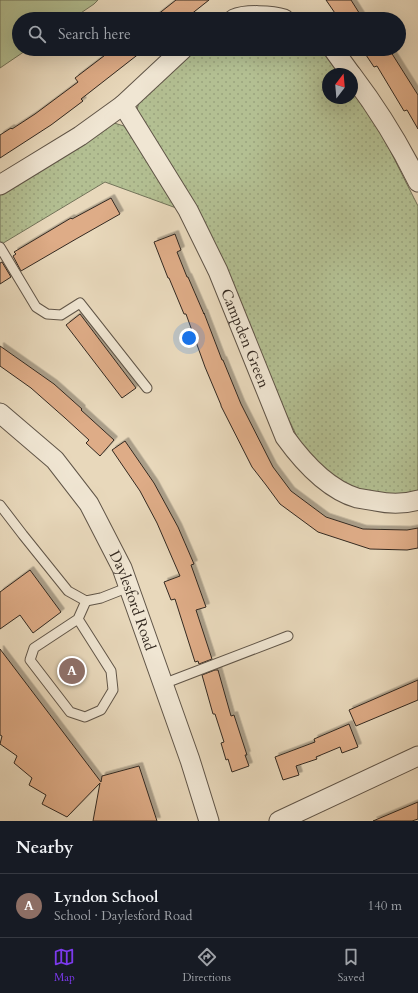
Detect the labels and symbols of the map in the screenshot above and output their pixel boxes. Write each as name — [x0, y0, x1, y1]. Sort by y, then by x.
north arrow — [322, 68, 358, 104]
street label: Campden Green — [216, 286, 274, 391]
your location — [179, 328, 199, 348]
street label: Daylesford Road — [105, 547, 160, 653]
pin: A — [59, 656, 85, 686]

